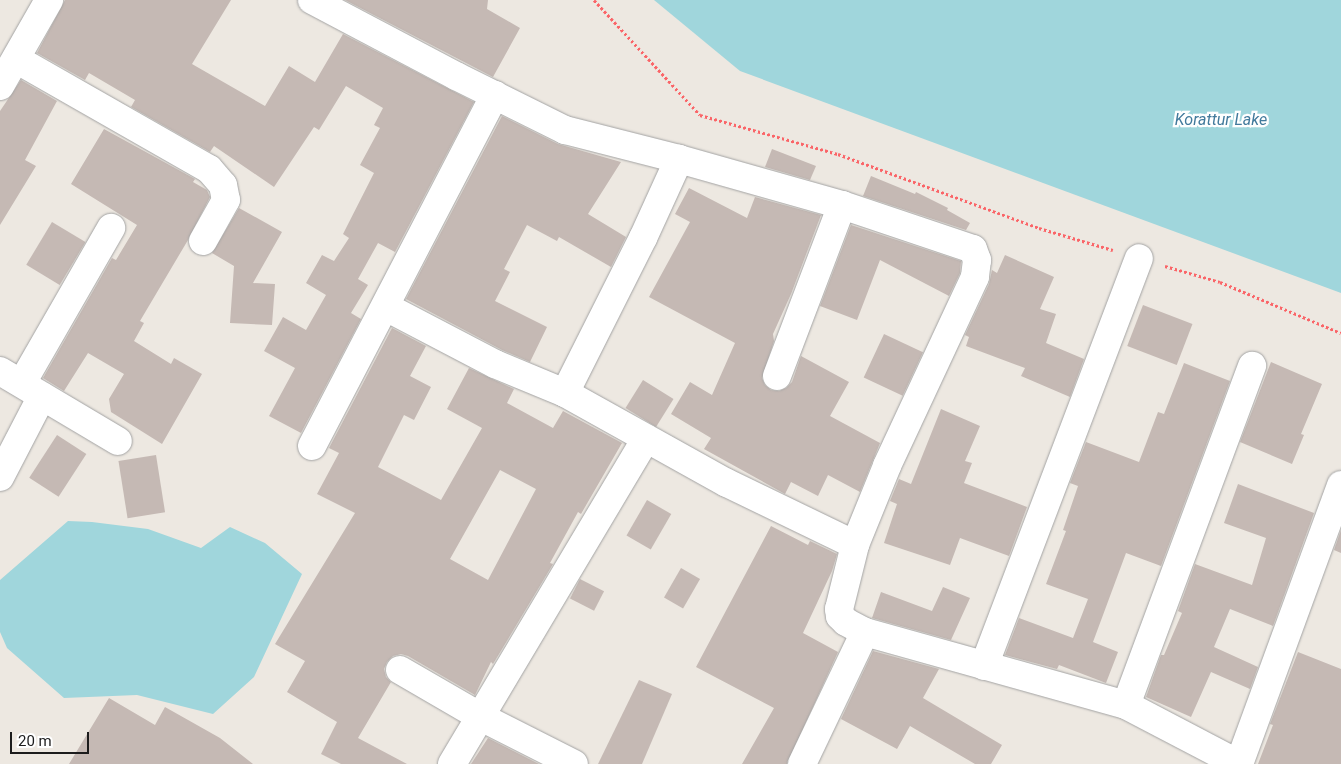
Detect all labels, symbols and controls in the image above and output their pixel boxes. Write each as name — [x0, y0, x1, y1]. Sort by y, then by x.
water label: Korattur Lake — [1175, 110, 1267, 130]
scale bar — [12, 722, 91, 754]
text: 20 m — [18, 732, 52, 750]

